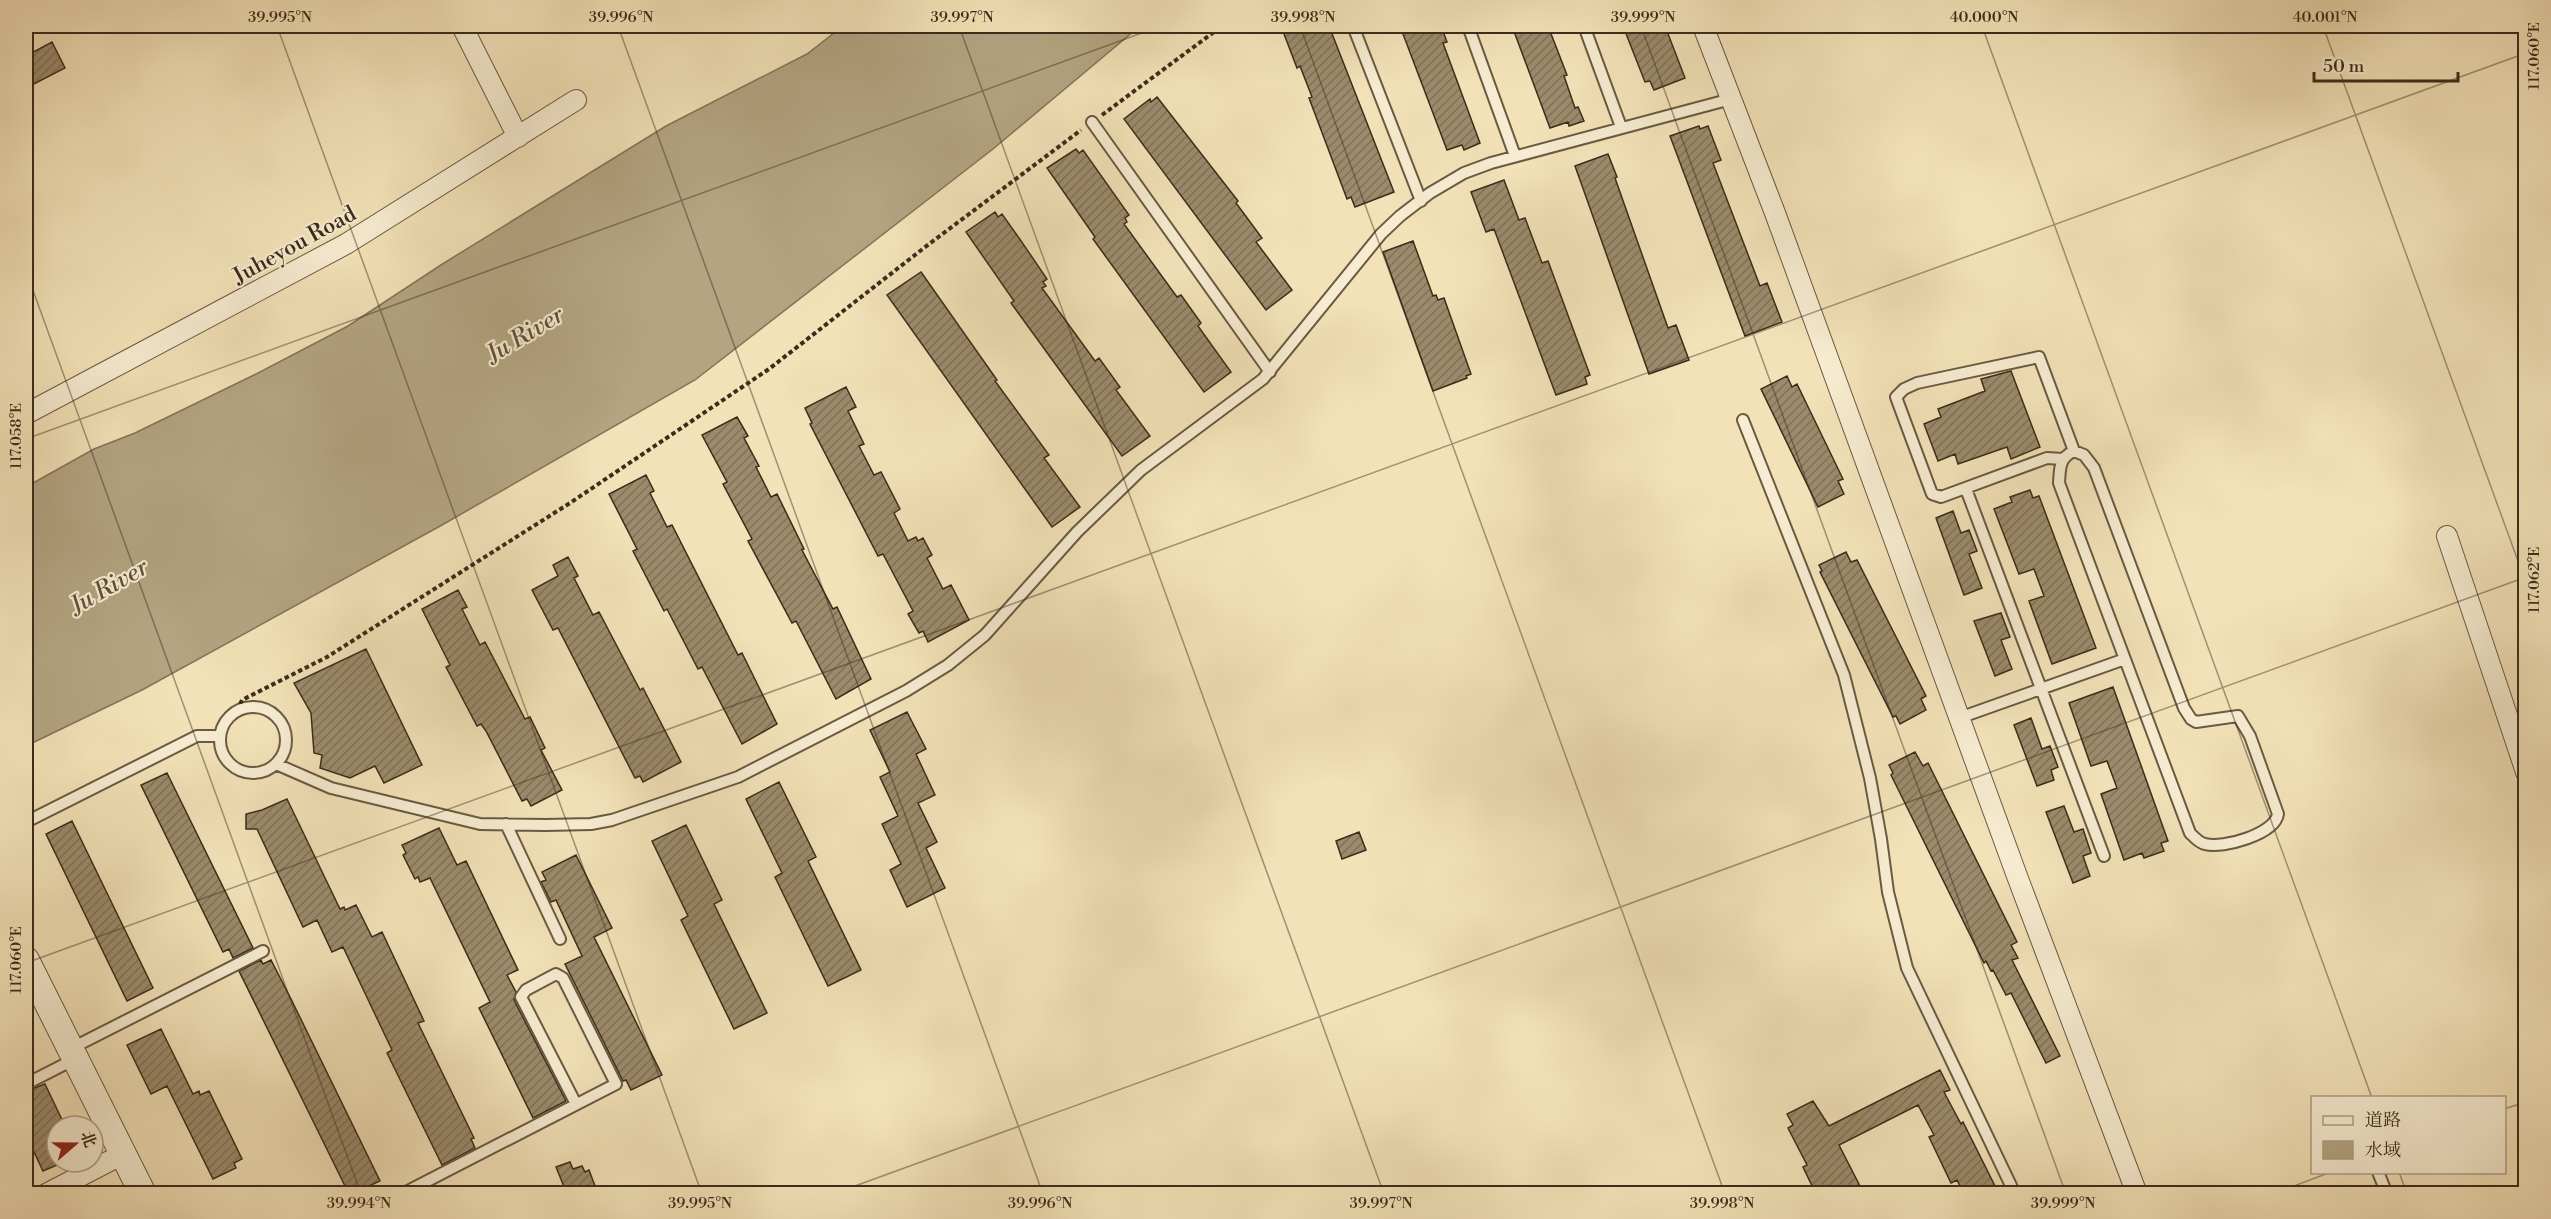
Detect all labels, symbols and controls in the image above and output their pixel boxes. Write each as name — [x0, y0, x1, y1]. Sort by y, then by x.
text: 39.995°N — [248, 8, 312, 27]
text: 39.996°N — [589, 8, 653, 27]
text: 39.997°N — [930, 8, 994, 27]
text: 39.998°N — [1271, 8, 1335, 27]
text: 39.999°N — [1611, 8, 1675, 27]
text: 40.000°N — [1950, 8, 2018, 27]
text: 40.001°N — [2293, 8, 2357, 27]
text: 117.060°E — [2525, 22, 2544, 90]
scale bar — [2314, 45, 2458, 83]
text: 50 m — [2323, 55, 2365, 78]
street label: Juheyou Road — [227, 200, 362, 291]
water label: Ju River — [479, 300, 570, 371]
text: 117.058°E — [7, 403, 26, 469]
text: 117.062°E — [2525, 547, 2544, 613]
water label: Ju River — [63, 552, 154, 623]
text: 117.060°E — [7, 926, 26, 994]
legend — [2311, 1096, 2506, 1174]
text: 道路 — [2365, 1109, 2401, 1132]
north arrow — [45, 1114, 105, 1174]
text: 北 — [76, 1128, 100, 1150]
text: 水域 — [2365, 1139, 2401, 1162]
text: 39.994°N — [327, 1194, 391, 1213]
text: 39.995°N — [668, 1194, 732, 1213]
text: 39.996°N — [1008, 1194, 1072, 1213]
text: 39.997°N — [1349, 1194, 1413, 1213]
text: 39.998°N — [1690, 1194, 1754, 1213]
text: 39.999°N — [2031, 1194, 2095, 1213]

